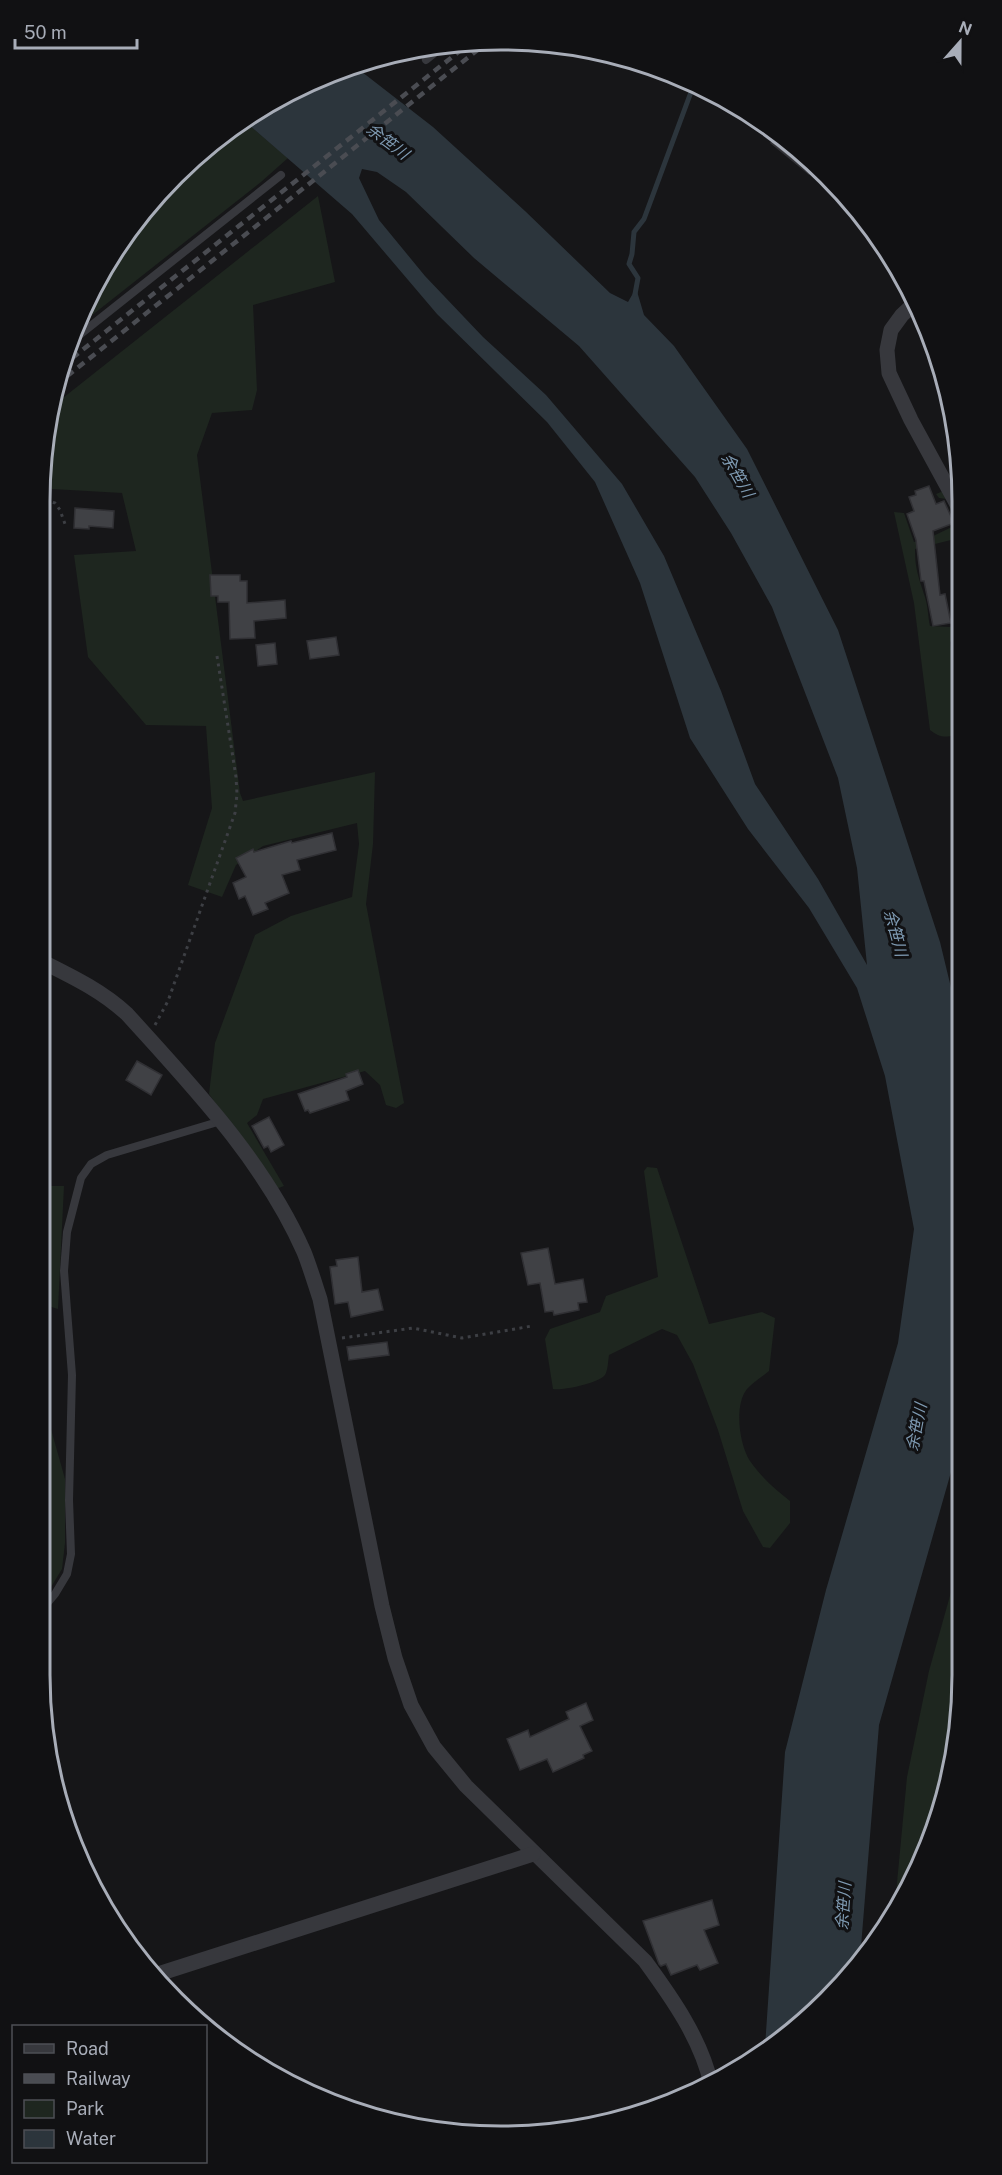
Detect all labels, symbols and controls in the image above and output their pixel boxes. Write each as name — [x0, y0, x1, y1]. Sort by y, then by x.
scale bar — [15, 12, 136, 50]
north arrow — [930, 12, 990, 72]
text: N — [956, 17, 974, 40]
text: 50 m — [24, 22, 67, 43]
water label: 余笹川 — [363, 119, 414, 165]
water label: 余笹川 — [717, 450, 759, 503]
water label: 余笹川 — [880, 907, 911, 961]
water label: 余笹川 — [903, 1400, 931, 1452]
water label: 余笹川 — [832, 1879, 855, 1931]
legend — [12, 2025, 207, 2163]
text: Road — [66, 2038, 109, 2059]
text: Railway — [66, 2068, 131, 2089]
text: Park — [66, 2098, 104, 2119]
text: Water — [66, 2128, 116, 2149]

